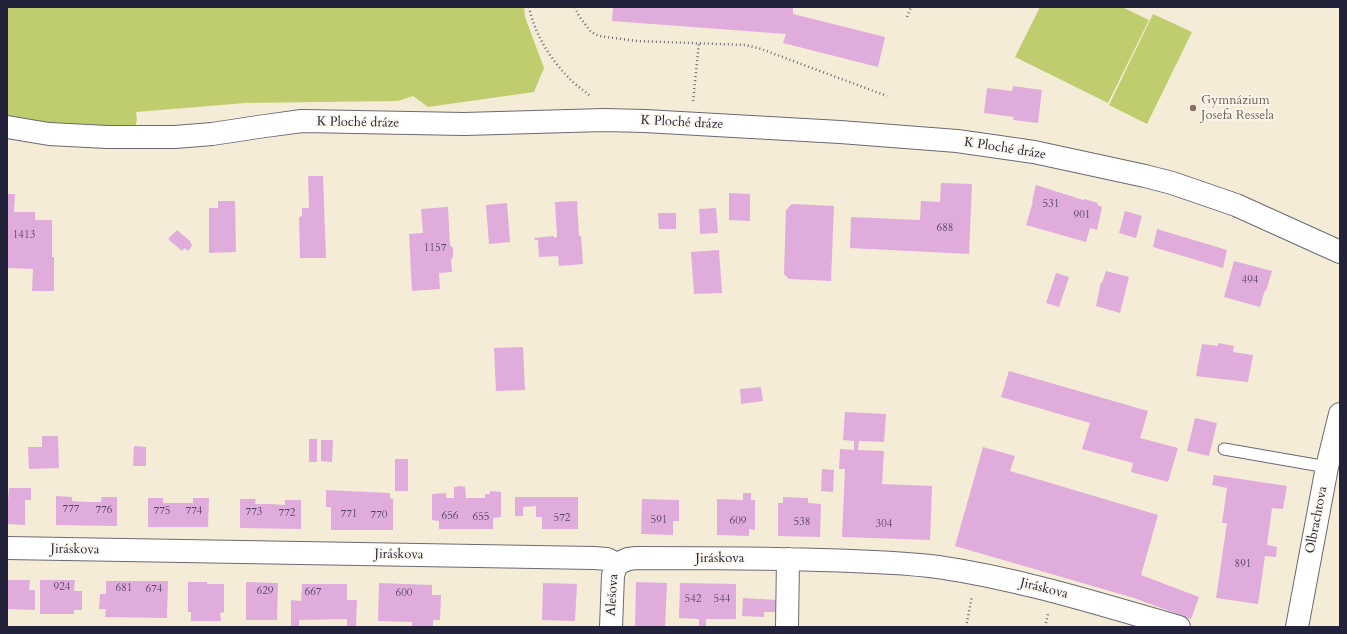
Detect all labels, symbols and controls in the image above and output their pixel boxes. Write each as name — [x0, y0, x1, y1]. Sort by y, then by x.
place label: Gymnázium Josefa Ressela — [1201, 93, 1274, 124]
marker: Gymnázium Josefa Ressela — [1188, 103, 1198, 113]
street label: K Ploché dráze — [640, 113, 724, 133]
street label: K Ploché dráze — [317, 114, 399, 132]
street label: K Ploché dráze — [963, 135, 1047, 163]
house number: 531 — [1043, 197, 1059, 211]
house number: 901 — [1074, 208, 1090, 222]
house number: 688 — [937, 221, 953, 235]
house number: 1413 — [13, 228, 35, 242]
house number: 1157 — [424, 241, 446, 255]
house number: 494 — [1242, 273, 1258, 287]
street label: Olbrachtova — [1303, 485, 1331, 555]
house number: 777 — [63, 502, 79, 516]
house number: 776 — [96, 503, 112, 517]
house number: 775 — [154, 504, 170, 518]
house number: 774 — [186, 504, 202, 518]
house number: 773 — [246, 505, 262, 519]
house number: 772 — [279, 506, 295, 520]
house number: 771 — [341, 507, 357, 521]
house number: 770 — [371, 508, 387, 522]
house number: 656 — [442, 509, 458, 523]
house number: 655 — [473, 510, 489, 524]
house number: 572 — [554, 511, 570, 525]
house number: 591 — [651, 513, 667, 527]
house number: 609 — [730, 514, 746, 528]
house number: 538 — [794, 515, 810, 529]
house number: 304 — [876, 517, 892, 531]
street label: Jiráskova — [50, 542, 100, 558]
street label: Jiráskova — [374, 547, 424, 563]
street label: Jiráskova — [696, 551, 744, 567]
house number: 891 — [1235, 557, 1251, 571]
street label: Alešova — [604, 573, 622, 617]
street label: Jiráskova — [1018, 576, 1070, 602]
house number: 924 — [54, 580, 70, 594]
house number: 681 — [116, 581, 132, 595]
house number: 674 — [146, 582, 162, 596]
house number: 629 — [257, 584, 273, 598]
house number: 667 — [305, 585, 321, 599]
house number: 600 — [396, 586, 412, 600]
house number: 542 — [685, 592, 701, 606]
house number: 544 — [714, 592, 730, 606]

